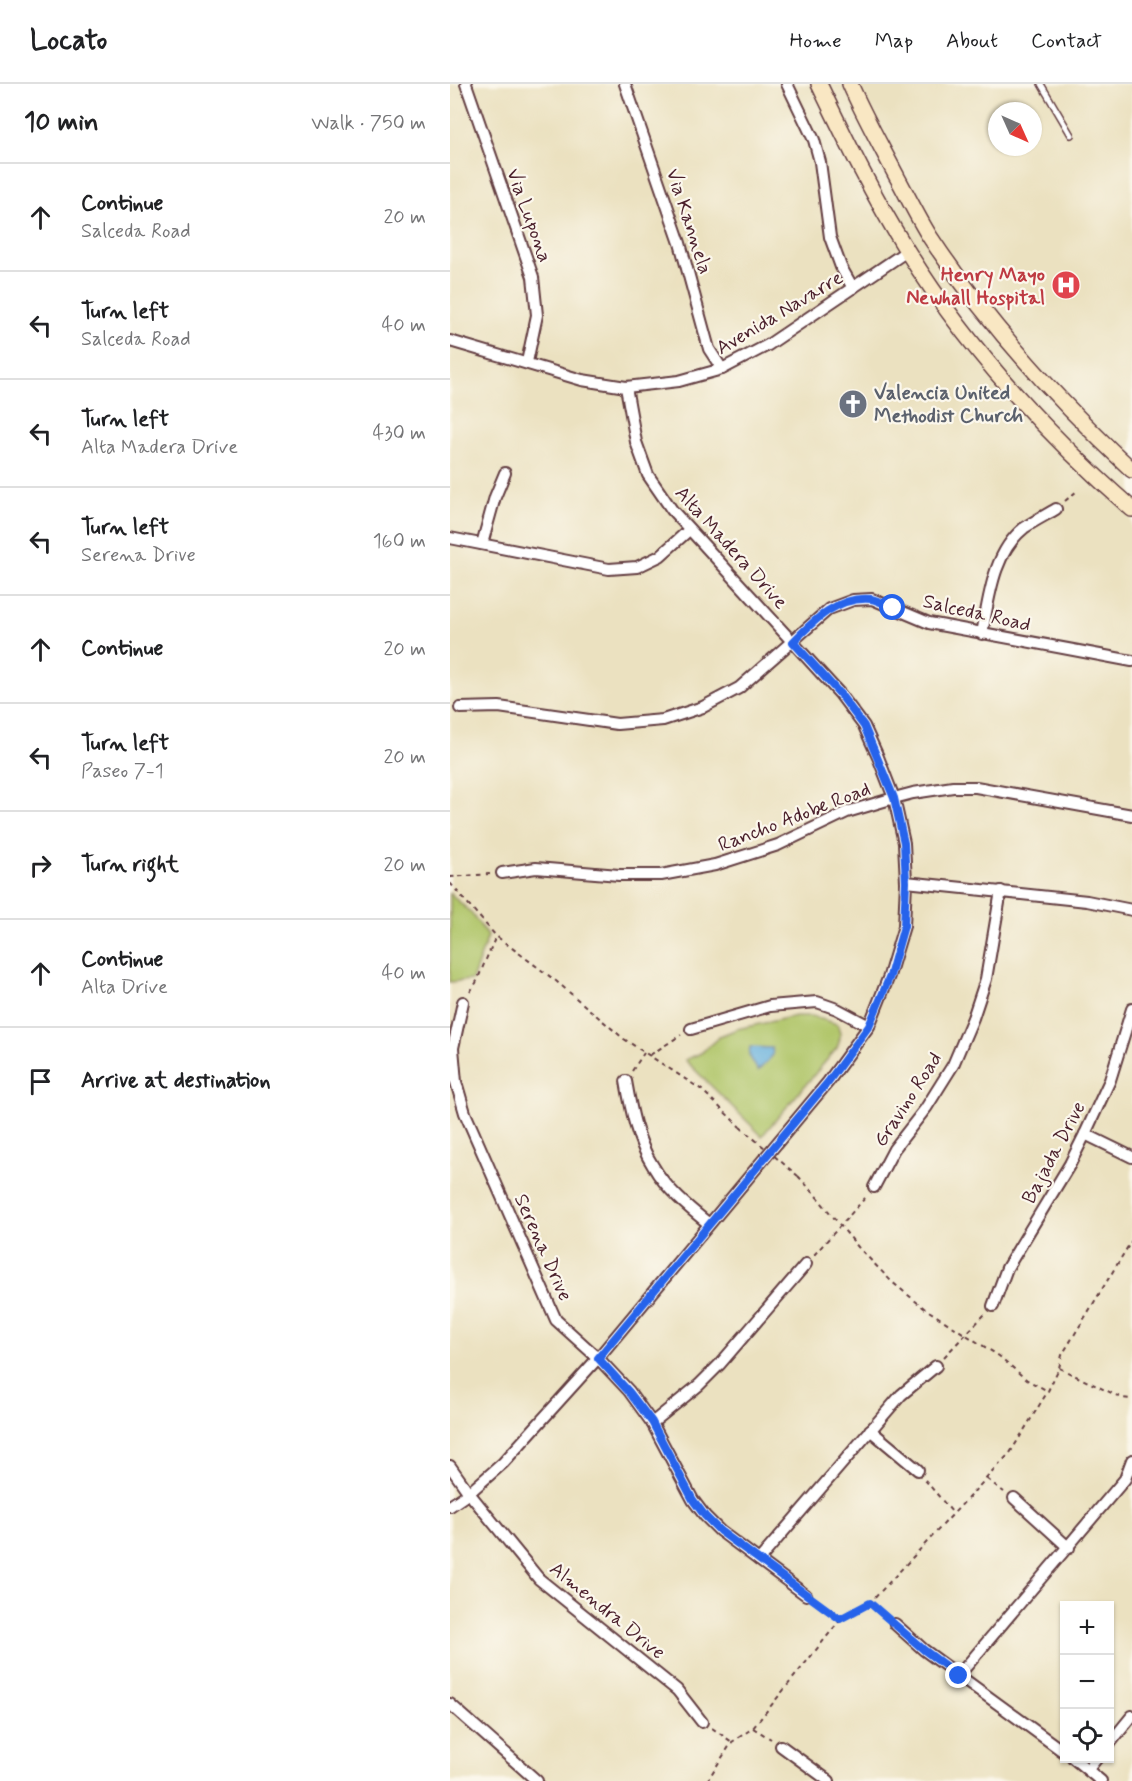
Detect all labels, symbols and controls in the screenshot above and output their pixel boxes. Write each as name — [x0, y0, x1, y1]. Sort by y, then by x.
text: Locato — [30, 23, 107, 60]
text: Home — [790, 27, 842, 55]
text: Map — [875, 27, 913, 55]
text: About — [946, 27, 998, 55]
text: Contact — [1031, 27, 1102, 55]
north arrow — [988, 102, 1042, 156]
text: 10 min — [24, 106, 99, 140]
text: Walk · 750 m — [311, 110, 426, 137]
street label: Via Lupona — [499, 165, 558, 266]
street label: Via Kannela — [659, 165, 718, 278]
text: Continue — [81, 190, 163, 218]
icon: ahead — [24, 201, 57, 234]
text: 20 m — [383, 204, 426, 231]
text: Salceda Road — [81, 218, 191, 245]
place label: Henry Mayo Newhall Hospital — [906, 262, 1045, 312]
street label: Avenida Navarre — [711, 265, 848, 362]
hospital icon: Henry Mayo Newhall Hospital — [1050, 269, 1082, 301]
text: Turn left — [81, 298, 169, 326]
icon: left — [24, 309, 57, 342]
text: 40 m — [382, 312, 426, 339]
text: Salceda Road — [81, 326, 191, 353]
place label: Valencia United Methodist Church — [874, 380, 1023, 430]
church icon: Valencia United Methodist Church — [837, 388, 869, 420]
text: Turn left — [81, 406, 169, 434]
icon: left — [24, 417, 57, 450]
text: 430 m — [373, 420, 426, 447]
text: Alta Madera Drive — [81, 434, 238, 461]
street label: Alta Madera Drive — [668, 481, 794, 615]
text: Turn left — [81, 514, 169, 542]
icon: left — [24, 525, 57, 558]
text: 160 m — [373, 528, 426, 555]
text: Serena Drive — [81, 542, 196, 569]
street label: Salceda Road — [920, 588, 1033, 639]
route start — [879, 594, 905, 620]
icon: ahead — [24, 633, 57, 666]
text: Continue — [81, 635, 163, 663]
text: 20 m — [383, 636, 426, 663]
text: Turn left — [81, 730, 169, 758]
icon: left — [24, 741, 57, 774]
text: 20 m — [383, 744, 426, 771]
text: Paseo 7-1 — [81, 758, 164, 785]
street label: Rancho Adobe Road — [715, 776, 875, 859]
icon: right — [24, 849, 57, 882]
text: Turn right — [81, 851, 179, 879]
text: 20 m — [383, 852, 426, 879]
text: Continue — [81, 946, 163, 974]
icon: ahead — [24, 957, 57, 990]
text: 40 m — [382, 960, 426, 987]
text: Alta Drive — [81, 974, 168, 1001]
street label: Gravino Road — [868, 1047, 949, 1152]
icon: arrive — [24, 1065, 57, 1098]
text: Arrive at destination — [81, 1067, 271, 1095]
street label: Bajada Drive — [1016, 1097, 1093, 1209]
street label: Serena Drive — [507, 1190, 578, 1305]
street label: Almendra Drive — [543, 1556, 671, 1666]
map controls — [1060, 1601, 1114, 1763]
button: + — [1060, 1601, 1114, 1655]
button: − — [1060, 1655, 1114, 1709]
route end — [945, 1662, 971, 1688]
button: locate — [1060, 1709, 1114, 1763]

